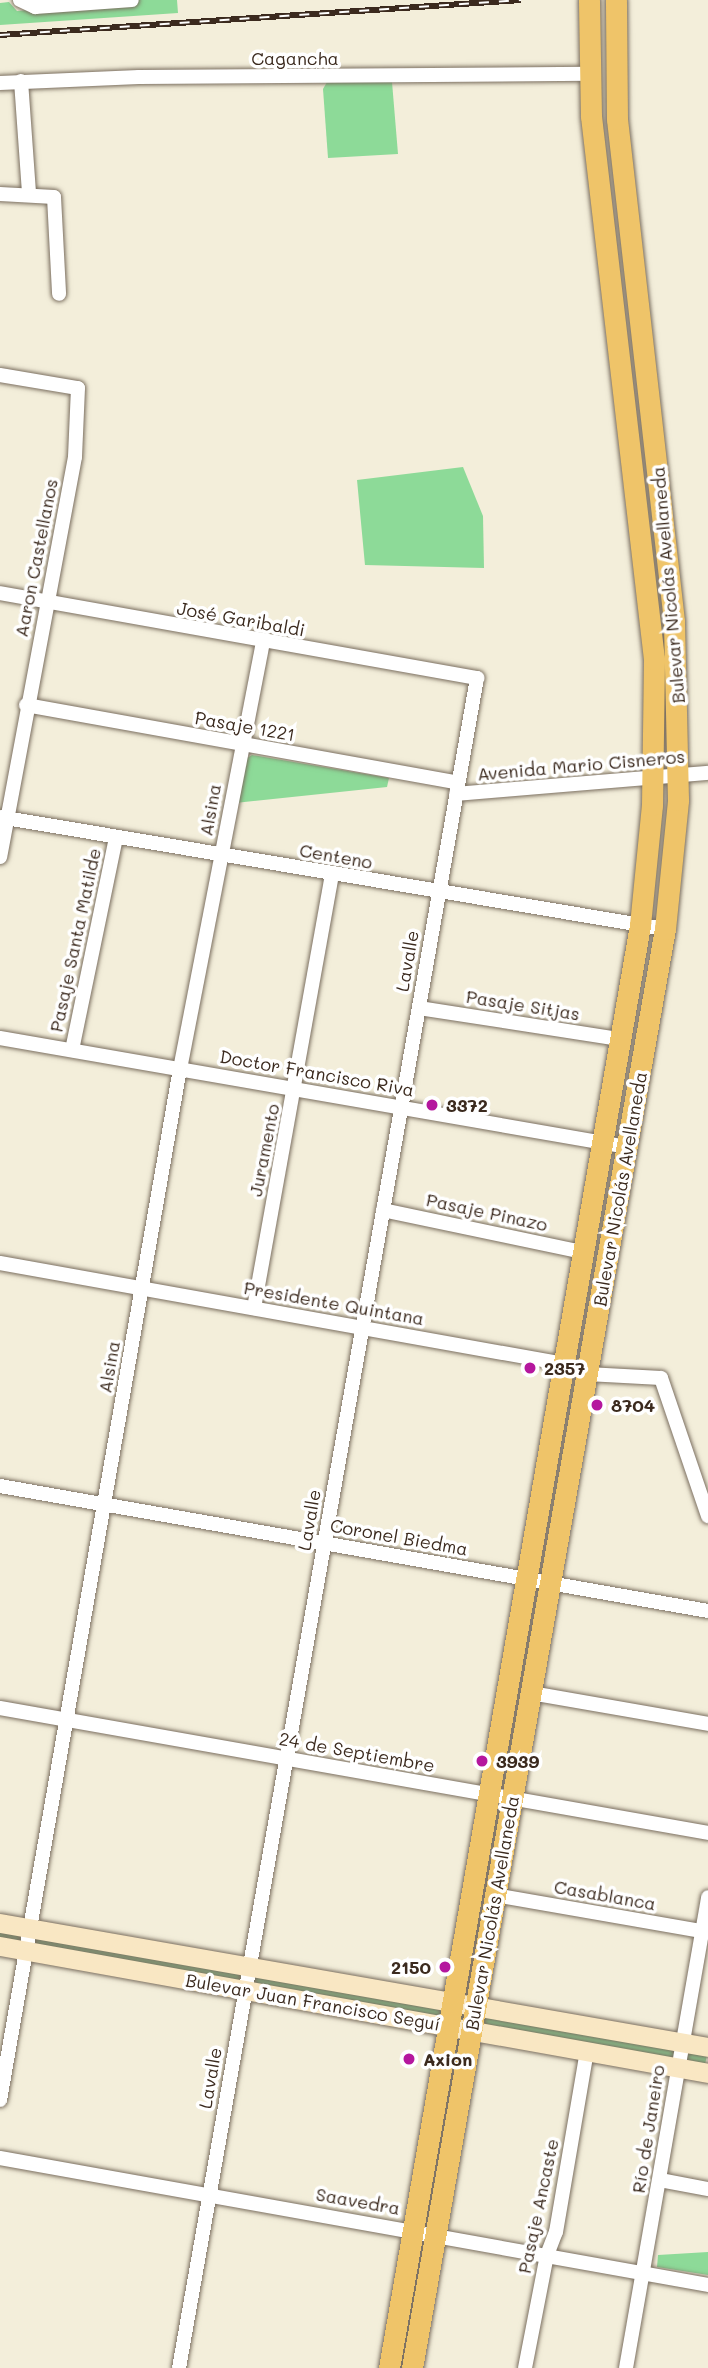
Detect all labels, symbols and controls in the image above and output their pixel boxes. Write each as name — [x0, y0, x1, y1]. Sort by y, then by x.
street label: Cagancha — [251, 47, 339, 69]
street label: Bulevar Nicolás Avellaneda — [647, 466, 689, 704]
street label: Aaron Castellanos — [10, 477, 62, 639]
street label: José Garibaldi — [175, 597, 307, 641]
street label: Pasaje 1221 — [193, 707, 297, 745]
street label: Avenida Mario Cisneros — [476, 745, 686, 785]
street label: Alsina — [195, 782, 225, 838]
street label: Centeno — [298, 839, 374, 873]
street label: Pasaje Santa Matilde — [45, 846, 105, 1034]
street label: Lavalle — [391, 929, 423, 993]
street label: Pasaje Sitjas — [465, 985, 581, 1025]
street label: Doctor Francisco Riva — [218, 1045, 416, 1101]
street label: Bulevar Nicolás Avellaneda — [589, 1070, 651, 1308]
place label: 3372 — [446, 1094, 488, 1116]
marker: 3372 — [424, 1097, 440, 1113]
street label: Juramento — [244, 1102, 284, 1198]
street label: Pasaje Pinazo — [424, 1189, 550, 1235]
street label: Presidente Quintana — [242, 1277, 426, 1329]
street label: Alsina — [94, 1339, 124, 1395]
place label: 2357 — [544, 1357, 585, 1379]
marker: 2357 — [522, 1360, 538, 1376]
place label: 8704 — [611, 1394, 655, 1416]
marker: 8704 — [589, 1397, 605, 1413]
street label: Lavalle — [293, 1488, 325, 1552]
street label: Coronel Biedma — [328, 1514, 470, 1560]
street label: 24 de Septiembre — [278, 1728, 436, 1776]
place label: 3939 — [496, 1750, 539, 1772]
marker: 3939 — [474, 1753, 490, 1769]
street label: Bulevar Nicolás Avellaneda — [461, 1794, 523, 2032]
street label: Casablanca — [552, 1875, 658, 1915]
place label: 2150 — [391, 1956, 431, 1978]
marker: 2150 — [437, 1959, 453, 1975]
street label: Bulevar Juan Francisco Seguí — [184, 1969, 442, 2035]
street label: Lavalle — [194, 2046, 226, 2110]
place label: Axion — [423, 2048, 472, 2070]
marker: Axion — [401, 2051, 417, 2067]
street label: Río de Janeiro — [627, 2063, 669, 2195]
street label: Pasaje Ancaste — [513, 2137, 563, 2275]
street label: Saavedra — [314, 2183, 402, 2219]

